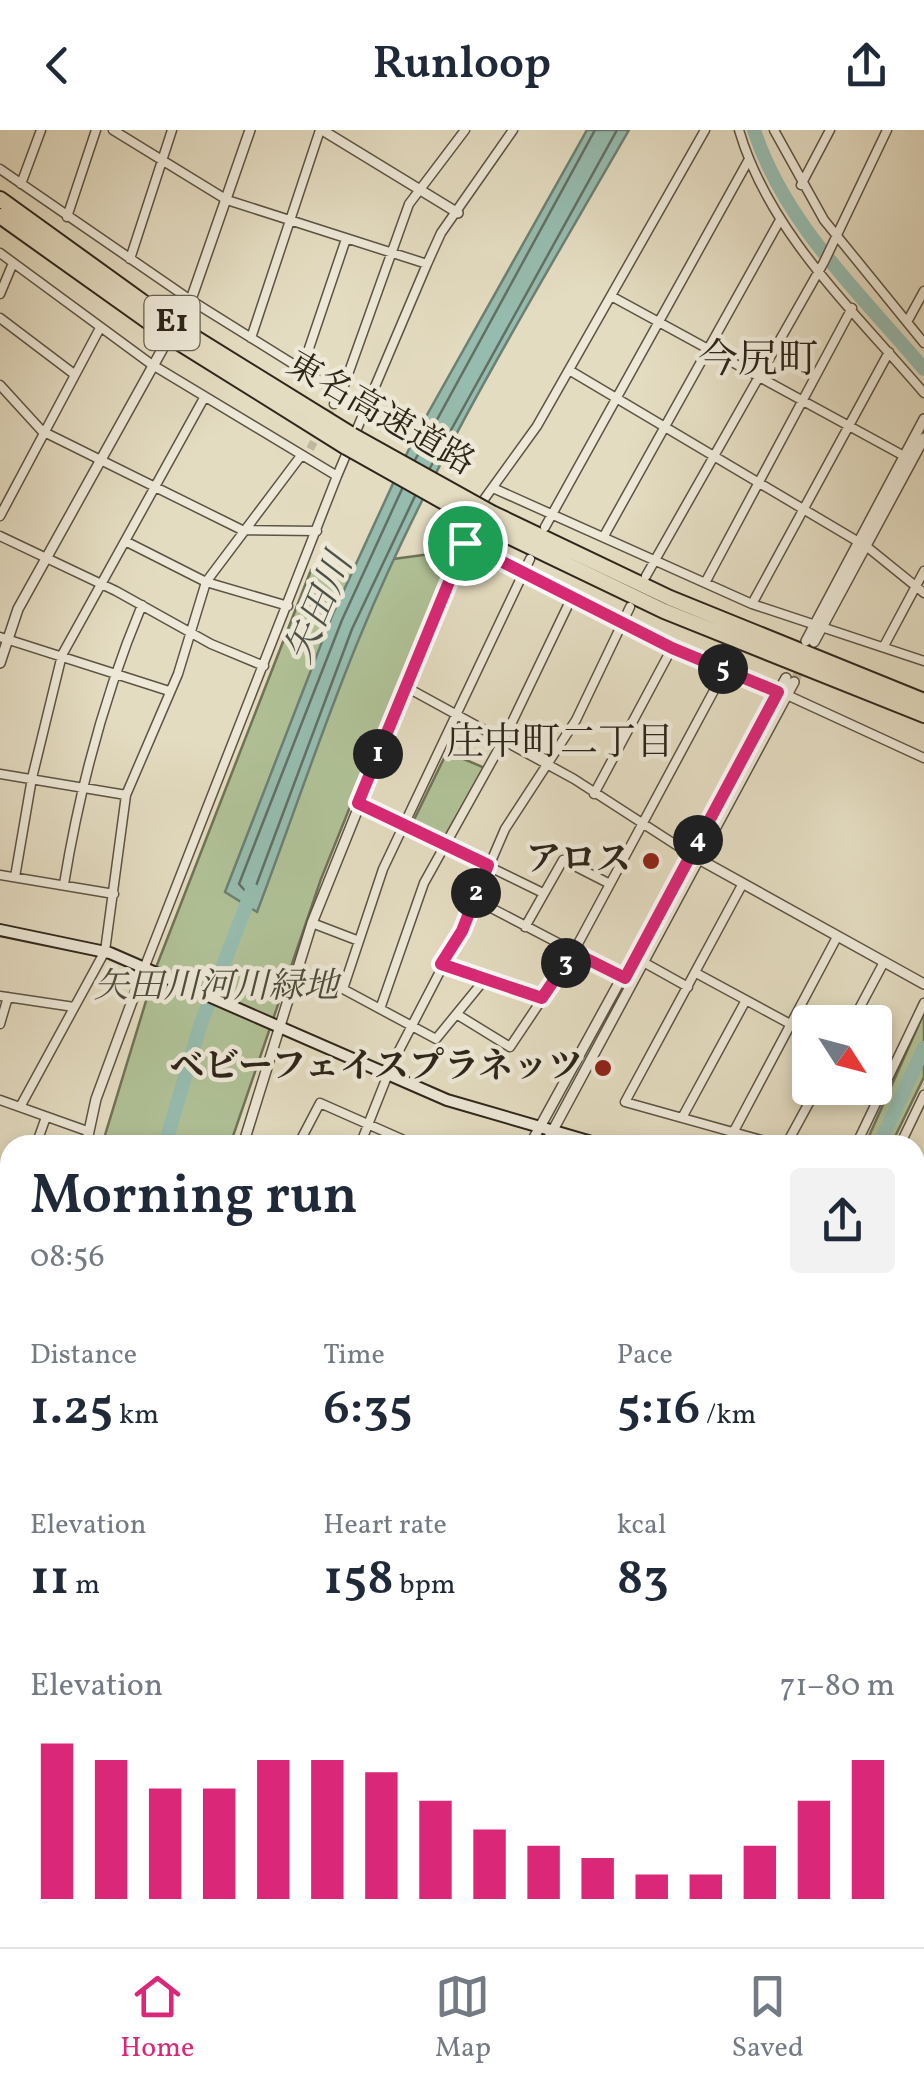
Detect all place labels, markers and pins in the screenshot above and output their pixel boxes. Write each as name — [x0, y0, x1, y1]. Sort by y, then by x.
pin — [423, 501, 508, 586]
pin: 5 — [698, 644, 748, 694]
pin: 1 — [353, 729, 403, 779]
pin: 4 — [673, 815, 723, 865]
place label: アロス — [526, 837, 631, 885]
marker: アロス — [640, 850, 662, 872]
pin: 2 — [451, 868, 501, 918]
pin: 3 — [541, 938, 591, 988]
place label: ベビーフェイスプラネッツ — [169, 1044, 583, 1092]
marker: ベビーフェイスプラネッツ — [592, 1057, 614, 1079]

